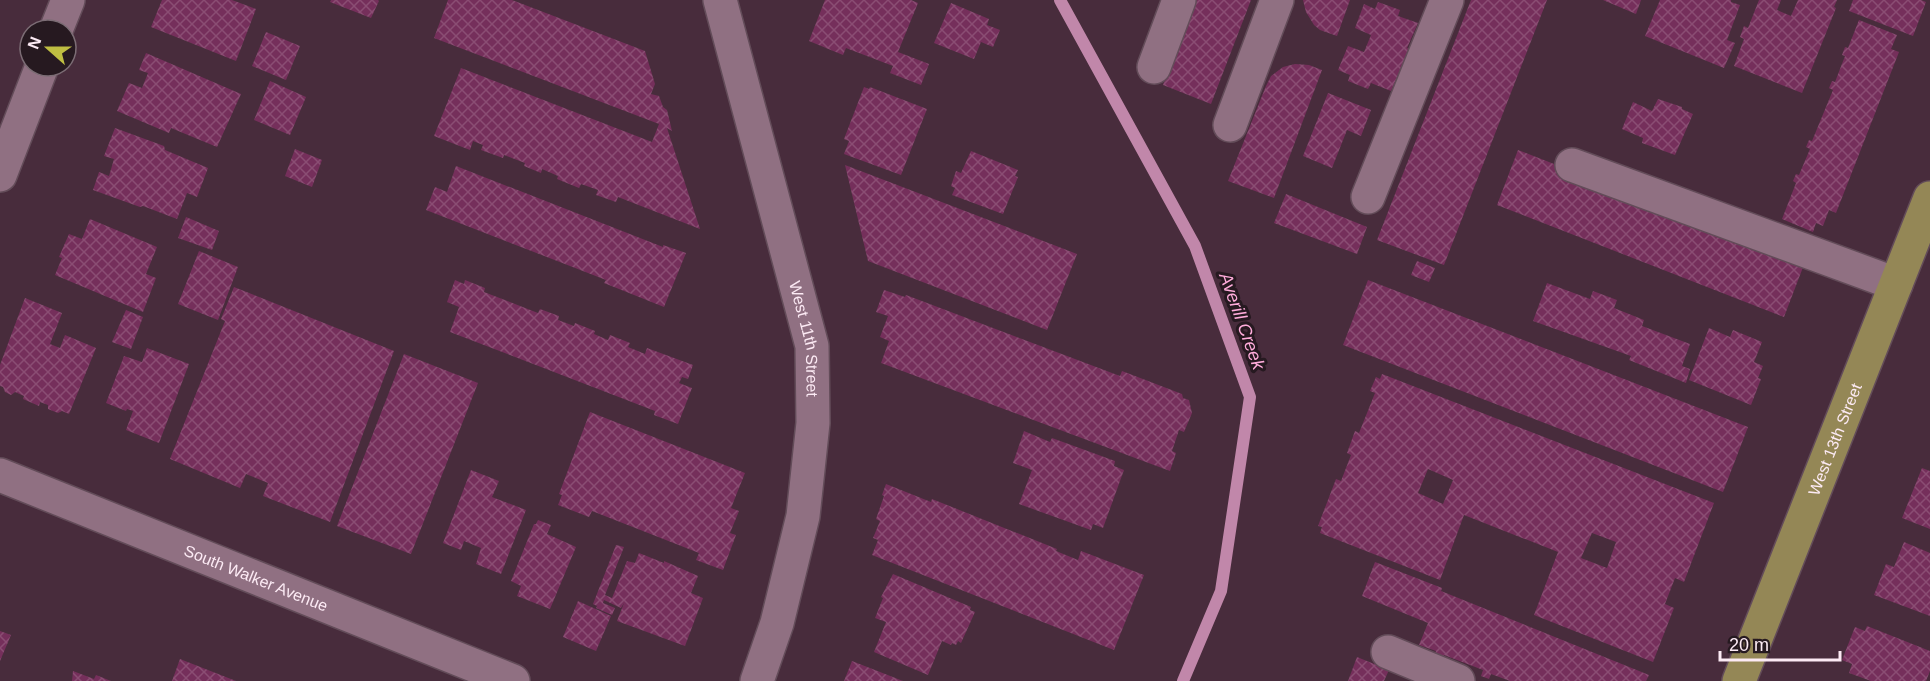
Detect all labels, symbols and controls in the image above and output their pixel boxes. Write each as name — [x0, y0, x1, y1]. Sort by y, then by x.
north arrow — [18, 18, 78, 78]
text: N — [24, 34, 44, 51]
water label: Averill Creek — [1215, 269, 1269, 373]
street label: West 11th Street — [787, 279, 821, 398]
street label: West 13th Street — [1805, 380, 1865, 498]
street label: South Walker Avenue — [182, 541, 330, 614]
scale bar — [1720, 624, 1840, 662]
text: 20 m — [1729, 635, 1769, 655]

